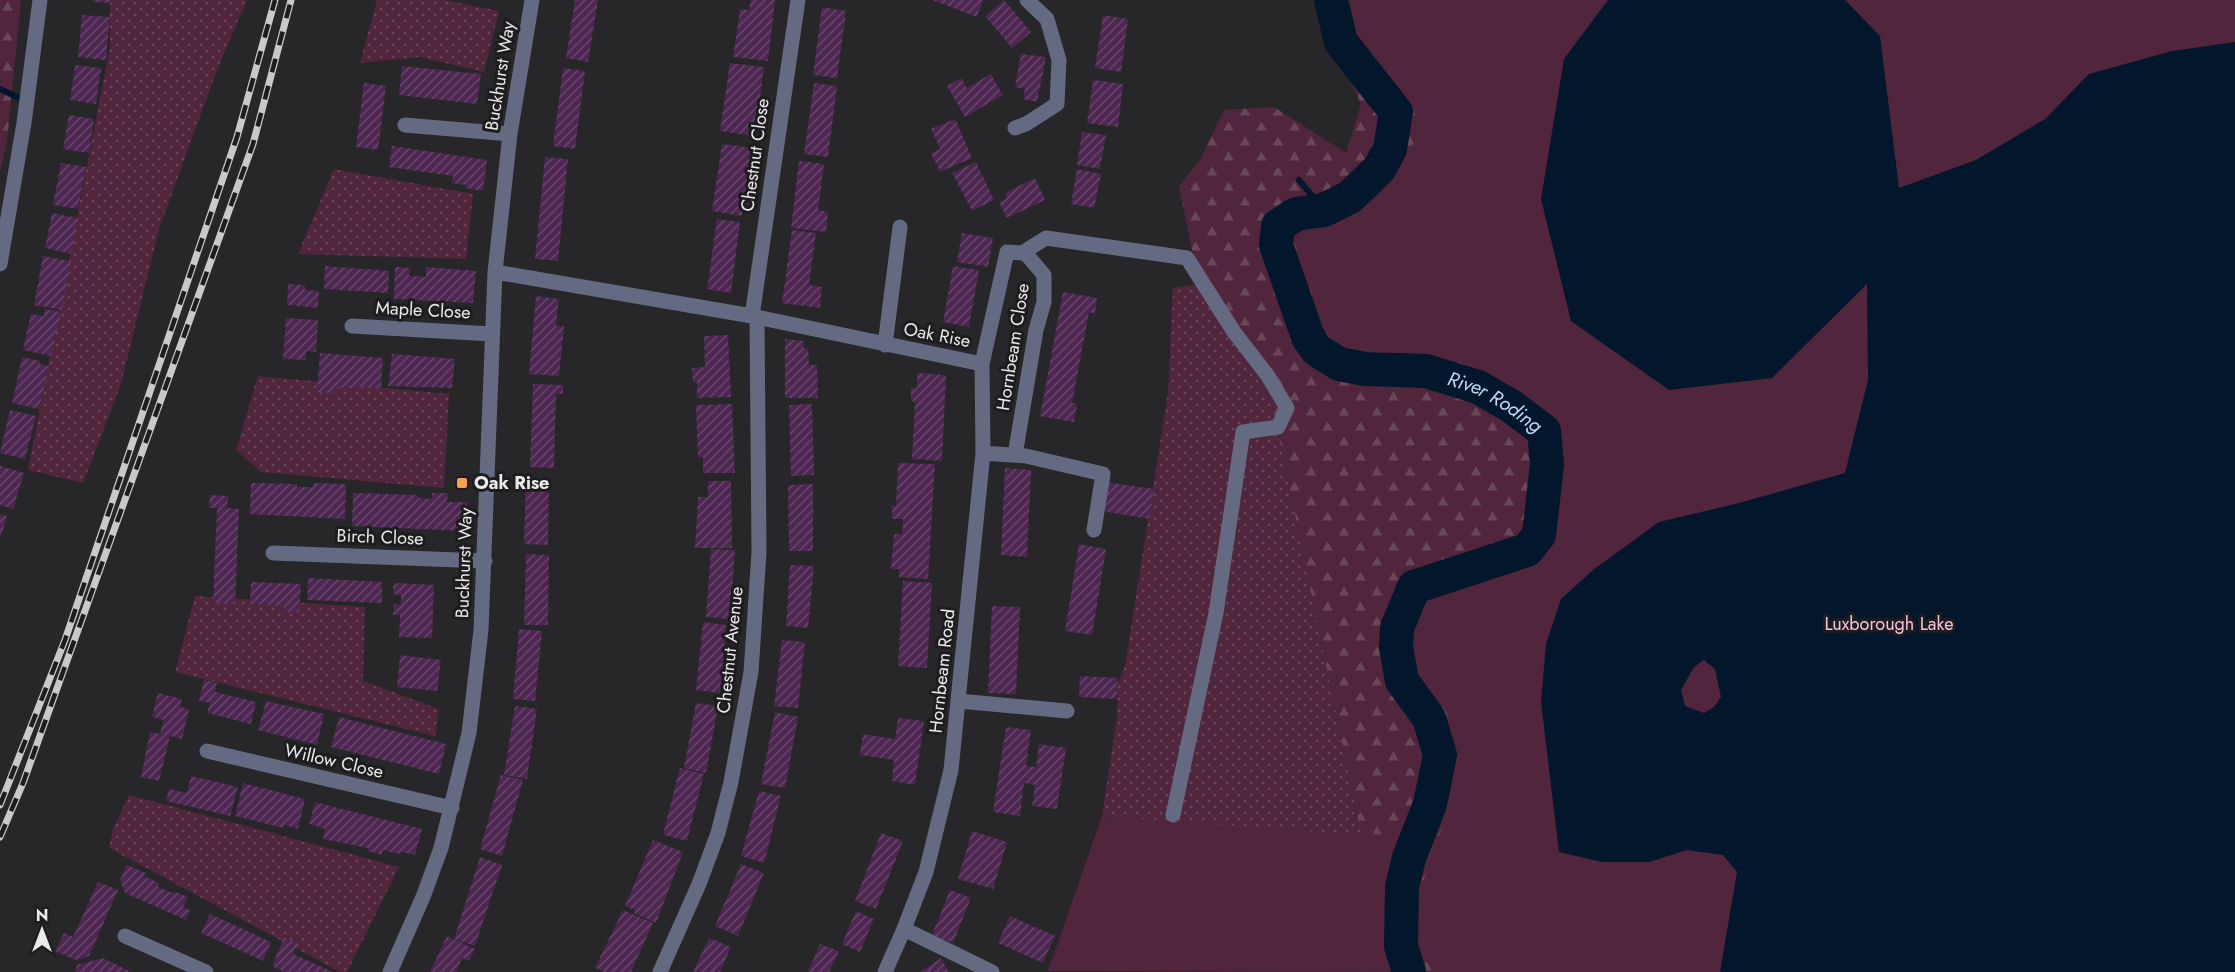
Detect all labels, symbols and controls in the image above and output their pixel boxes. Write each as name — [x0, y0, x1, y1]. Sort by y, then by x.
street label: Buckhurst Way — [479, 19, 522, 133]
street label: Chestnut Close — [734, 97, 776, 213]
street label: Hornbeam Close — [990, 281, 1036, 413]
street label: Maple Close — [375, 295, 471, 325]
street label: Oak Rise — [901, 316, 973, 354]
water label: River Roding — [1444, 364, 1549, 440]
place label: Oak Rise — [474, 470, 549, 496]
marker: Oak Rise — [455, 476, 469, 490]
street label: Buckhurst Way — [449, 507, 479, 619]
street label: Birch Close — [336, 522, 424, 552]
street label: Chestnut Avenue — [710, 585, 750, 715]
street label: Hornbeam Road — [923, 608, 961, 734]
park label: Luxborough Lake — [1825, 611, 1953, 637]
street label: Willow Close — [282, 737, 386, 785]
north arrow — [12, 900, 72, 960]
text: N — [36, 904, 48, 927]

